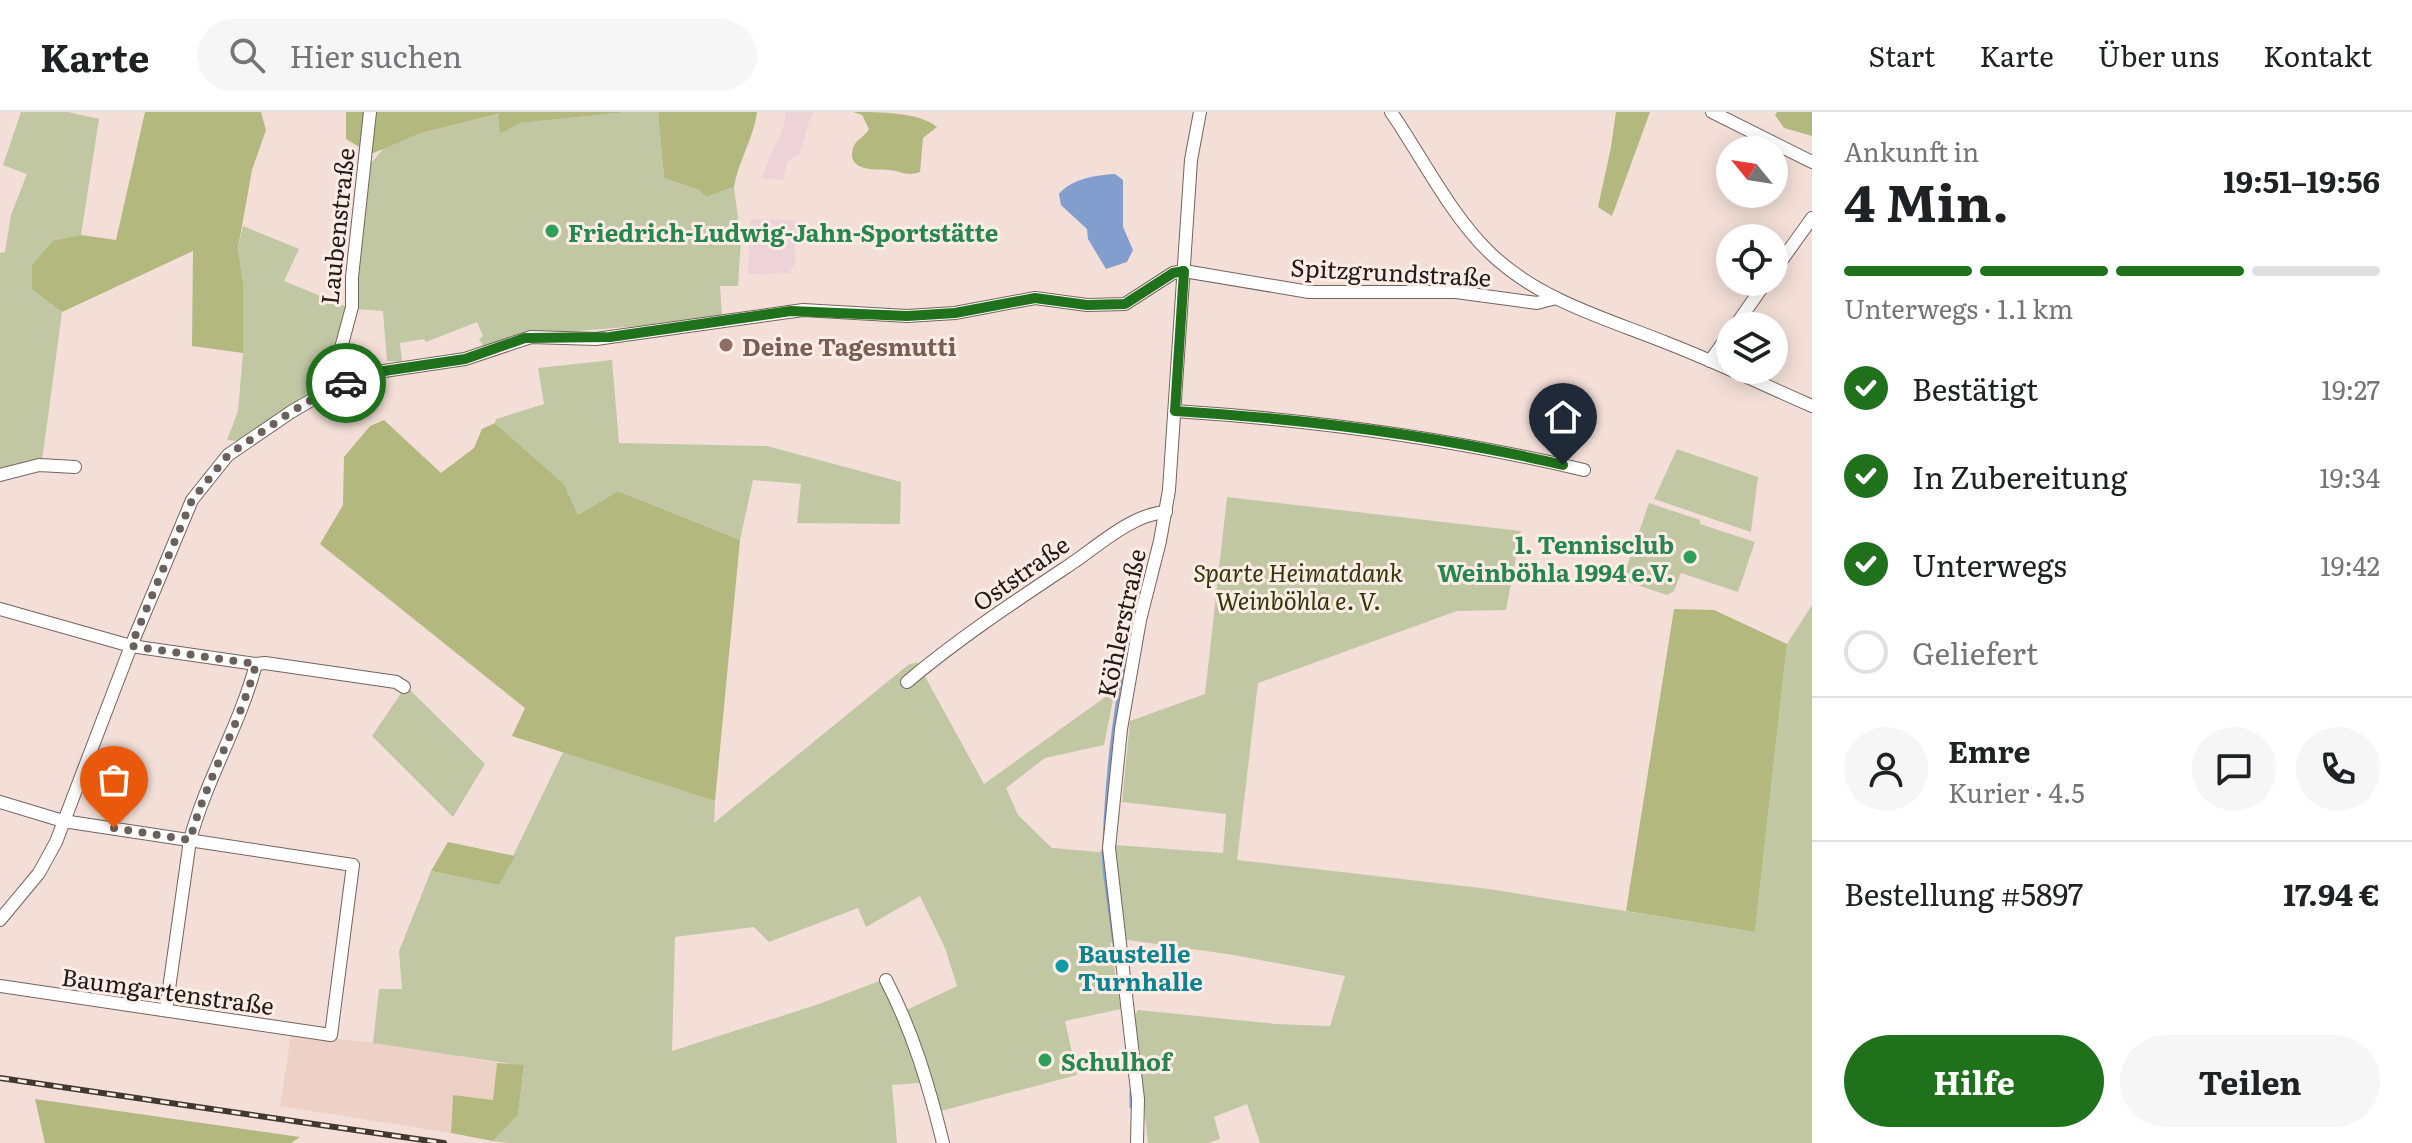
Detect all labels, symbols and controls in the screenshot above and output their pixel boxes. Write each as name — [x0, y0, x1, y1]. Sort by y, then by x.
search box — [197, 19, 757, 91]
text: Karte — [40, 27, 149, 84]
icon: search — [225, 33, 269, 77]
text: Hier suchen — [289, 33, 462, 77]
text: Start — [1869, 34, 1935, 76]
text: Karte — [1979, 34, 2054, 76]
text: Über uns — [2098, 34, 2219, 76]
text: Kontakt — [2263, 34, 2372, 76]
text: Ankunft in — [1844, 131, 1979, 170]
north arrow — [1716, 136, 1788, 208]
map controls — [1716, 136, 1788, 384]
street label: Laubenstraße — [310, 146, 362, 306]
text: 19:51–19:56 — [2223, 158, 2380, 202]
text: 4 Min. — [1844, 161, 2009, 238]
place label: Friedrich-Ludwig-Jahn-Sportstätte — [568, 214, 998, 249]
marker: Friedrich-Ludwig-Jahn-Sportstätte — [543, 222, 561, 240]
button: locate — [1716, 224, 1788, 296]
street label: Spitzgrundstraße — [1290, 248, 1492, 294]
text: Unterwegs · 1.1 km — [1844, 288, 2073, 327]
button: layers — [1716, 312, 1788, 384]
place label: Deine Tagesmutti — [742, 328, 957, 363]
marker: Deine Tagesmutti — [717, 336, 735, 354]
courier — [306, 343, 386, 423]
icon: car — [324, 361, 368, 405]
icon: check — [1844, 366, 1888, 410]
text: Bestätigt — [1912, 366, 2038, 410]
text: 19:27 — [2321, 369, 2380, 408]
pin — [1529, 383, 1597, 465]
icon: home — [1541, 395, 1585, 439]
icon: check — [1844, 454, 1888, 498]
text: In Zubereitung — [1912, 454, 2127, 498]
text: 19:34 — [2319, 457, 2380, 496]
street label: Oststraße — [965, 526, 1075, 618]
place label: 1. Tennisclub Weinböhla 1994 e.V. — [1437, 526, 1674, 589]
icon: check — [1844, 542, 1888, 586]
text: Unterwegs — [1912, 542, 2067, 586]
street label: Köhlerstraße — [1087, 545, 1153, 701]
text: 19:42 — [2320, 545, 2380, 584]
marker: 1. Tennisclub Weinböhla 1994 e.V. — [1681, 548, 1699, 566]
park label: Sparte Heimatdank Weinböhla e. V. — [1193, 554, 1404, 617]
text: Geliefert — [1912, 630, 2038, 674]
button: person — [1844, 727, 1928, 811]
button: chat — [2192, 727, 2276, 811]
button: phone — [2296, 727, 2380, 811]
text: Emre — [1948, 728, 2030, 772]
pin — [80, 746, 148, 828]
icon: bag — [92, 758, 136, 802]
text: Kurier · 4.5 — [1948, 772, 2085, 811]
text: Bestellung #5897 — [1844, 871, 2083, 915]
text: 17.94 € — [2283, 871, 2380, 915]
place label: Baustelle Turnhalle — [1078, 935, 1203, 998]
marker: Baustelle Turnhalle — [1053, 957, 1071, 975]
street label: Baumgartenstraße — [60, 958, 276, 1022]
button: Hilfe — [1844, 1035, 2104, 1127]
button: Teilen — [2120, 1035, 2380, 1127]
place label: Schulhof — [1061, 1043, 1174, 1078]
marker: Schulhof — [1036, 1051, 1054, 1069]

